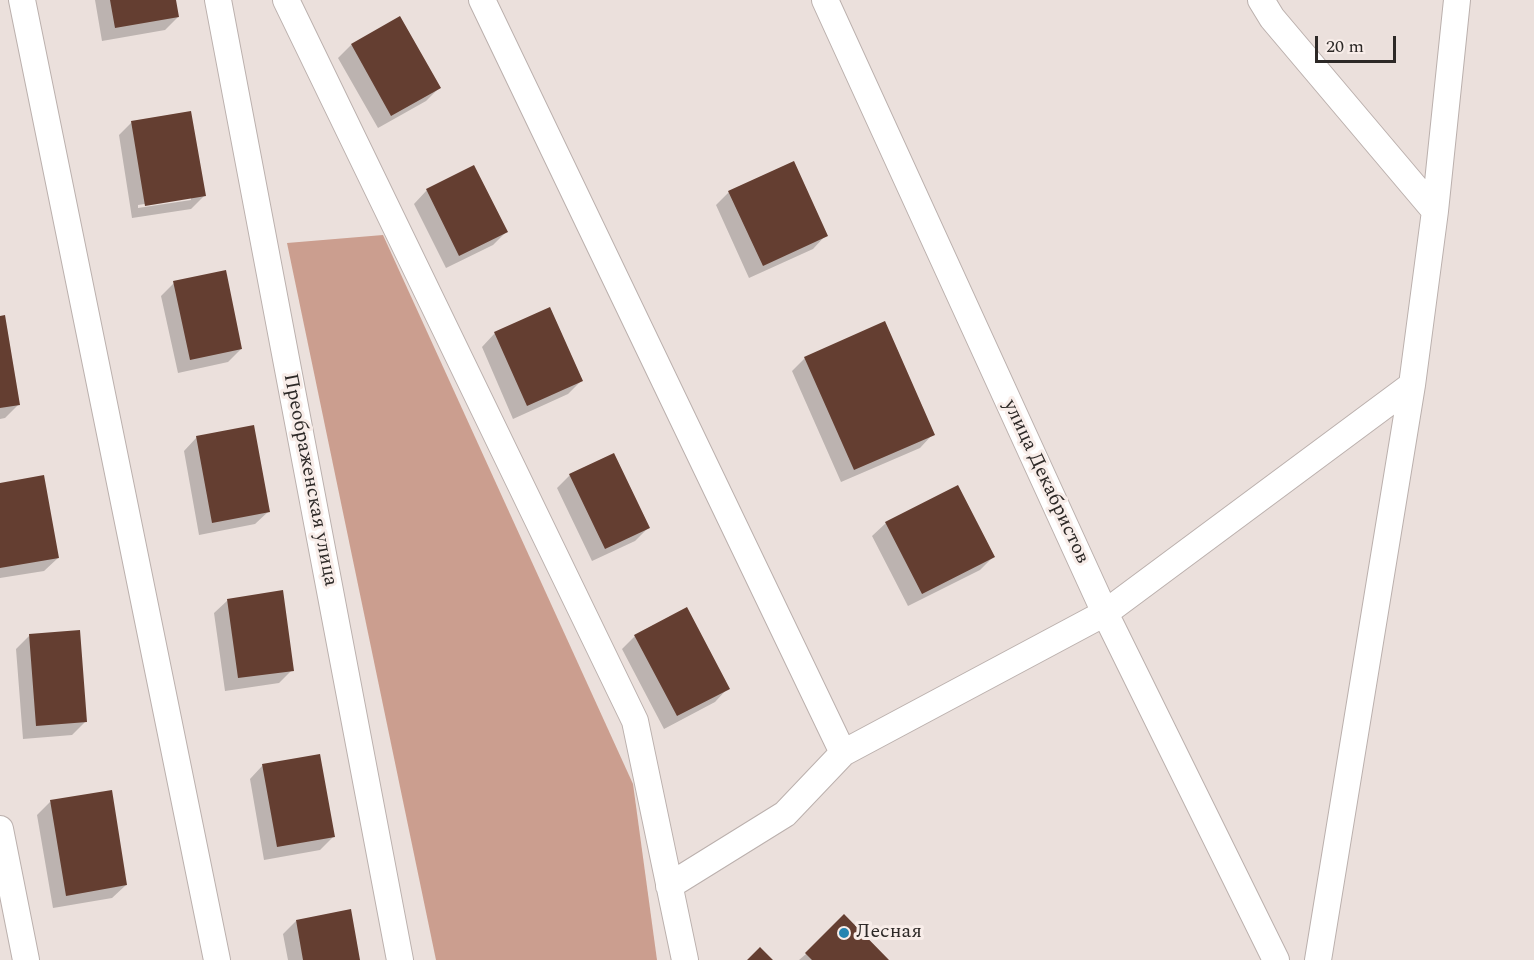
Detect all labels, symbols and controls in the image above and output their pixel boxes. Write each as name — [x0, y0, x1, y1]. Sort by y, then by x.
scale bar — [1318, 24, 1399, 62]
text: 20 m — [1326, 33, 1364, 60]
street label: Преображенская улица — [277, 372, 341, 588]
street label: улица Декабристов — [996, 396, 1094, 568]
place label: Лесная — [856, 921, 922, 945]
marker: Лесная — [837, 926, 851, 940]

